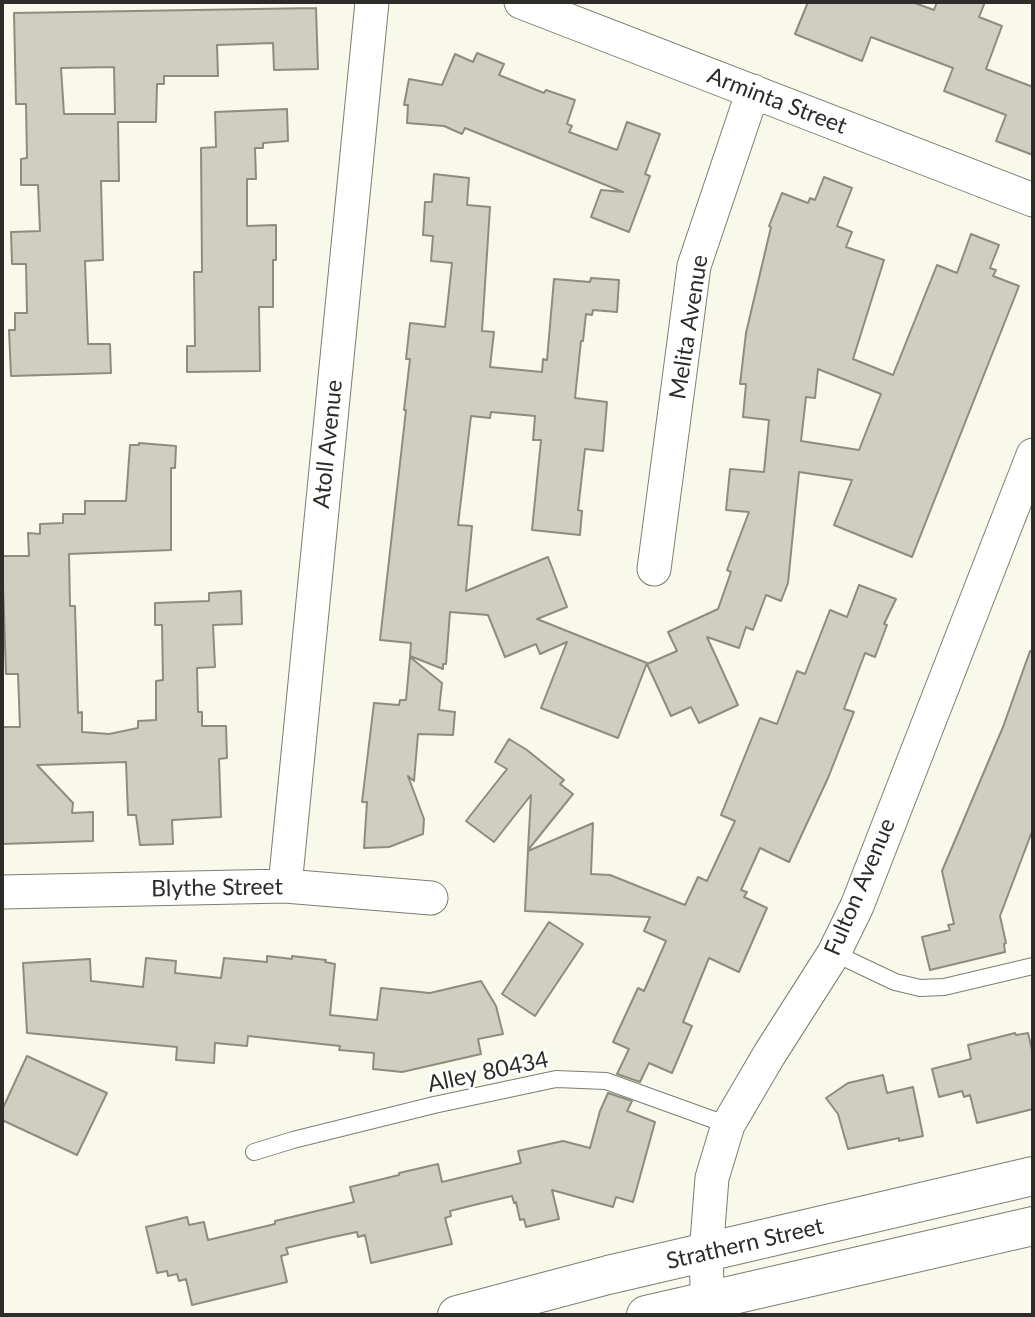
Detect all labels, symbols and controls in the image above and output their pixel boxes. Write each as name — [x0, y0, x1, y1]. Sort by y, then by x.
street label: Arminta Street — [703, 62, 851, 140]
street label: Melita Avenue — [664, 253, 714, 401]
street label: Atoll Avenue — [308, 378, 348, 510]
street label: Fulton Avenue — [819, 814, 901, 960]
street label: Blythe Street — [151, 873, 283, 903]
street label: Alley 80434 — [425, 1046, 551, 1098]
street label: Strathern Street — [664, 1212, 826, 1276]

